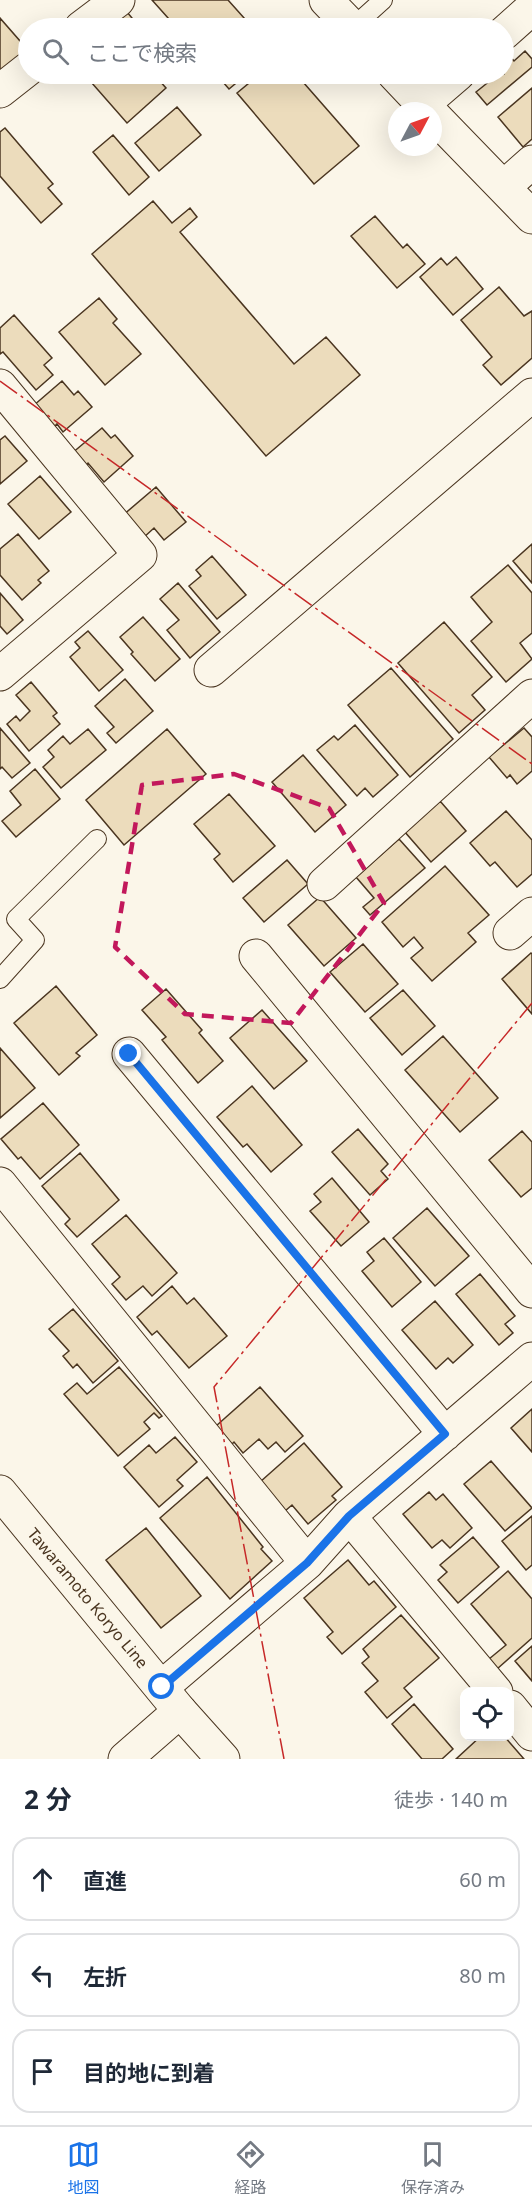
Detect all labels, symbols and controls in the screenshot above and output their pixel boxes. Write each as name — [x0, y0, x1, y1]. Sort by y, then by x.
search box — [18, 18, 514, 84]
icon: search — [39, 35, 72, 68]
text: ここで検索 — [87, 37, 197, 67]
north arrow — [388, 102, 442, 156]
route end — [115, 1040, 141, 1066]
street label: Tawaramoto Koryo Line — [23, 1523, 153, 1673]
route start — [148, 1673, 174, 1699]
map controls — [460, 1687, 514, 1741]
button: locate — [460, 1687, 514, 1741]
text: 2 分 — [24, 1781, 72, 1817]
text: 徒歩 · 140 m — [394, 1786, 508, 1813]
icon: ahead — [26, 1863, 59, 1896]
text: 直進 — [83, 1865, 127, 1895]
text: 60 m — [459, 1866, 506, 1893]
icon: left — [26, 1959, 59, 1992]
text: 左折 — [83, 1961, 127, 1991]
text: 80 m — [459, 1962, 506, 1989]
icon: arrive — [26, 2055, 59, 2088]
text: 目的地に到着 — [83, 2057, 215, 2087]
tab: 地図 — [67, 2138, 100, 2198]
tab: 経路 — [234, 2138, 267, 2198]
tab: 保存済み — [401, 2138, 465, 2198]

